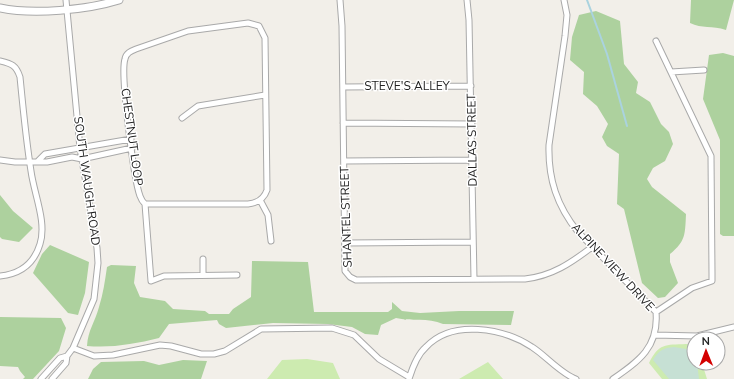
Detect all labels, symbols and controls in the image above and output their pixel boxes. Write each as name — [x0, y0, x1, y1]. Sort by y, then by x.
street label: STEVE'S ALLEY — [364, 78, 451, 94]
street label: CHESTNUT LOOP — [117, 87, 147, 187]
street label: DALLAS STREET — [463, 93, 481, 187]
street label: SOUTH WAUGH ROAD — [70, 115, 104, 247]
street label: SHANTEL STREET — [336, 165, 356, 268]
street label: ALPINE VIEW DRIVE — [568, 220, 658, 314]
north arrow — [686, 331, 726, 371]
text: N — [702, 334, 710, 349]

